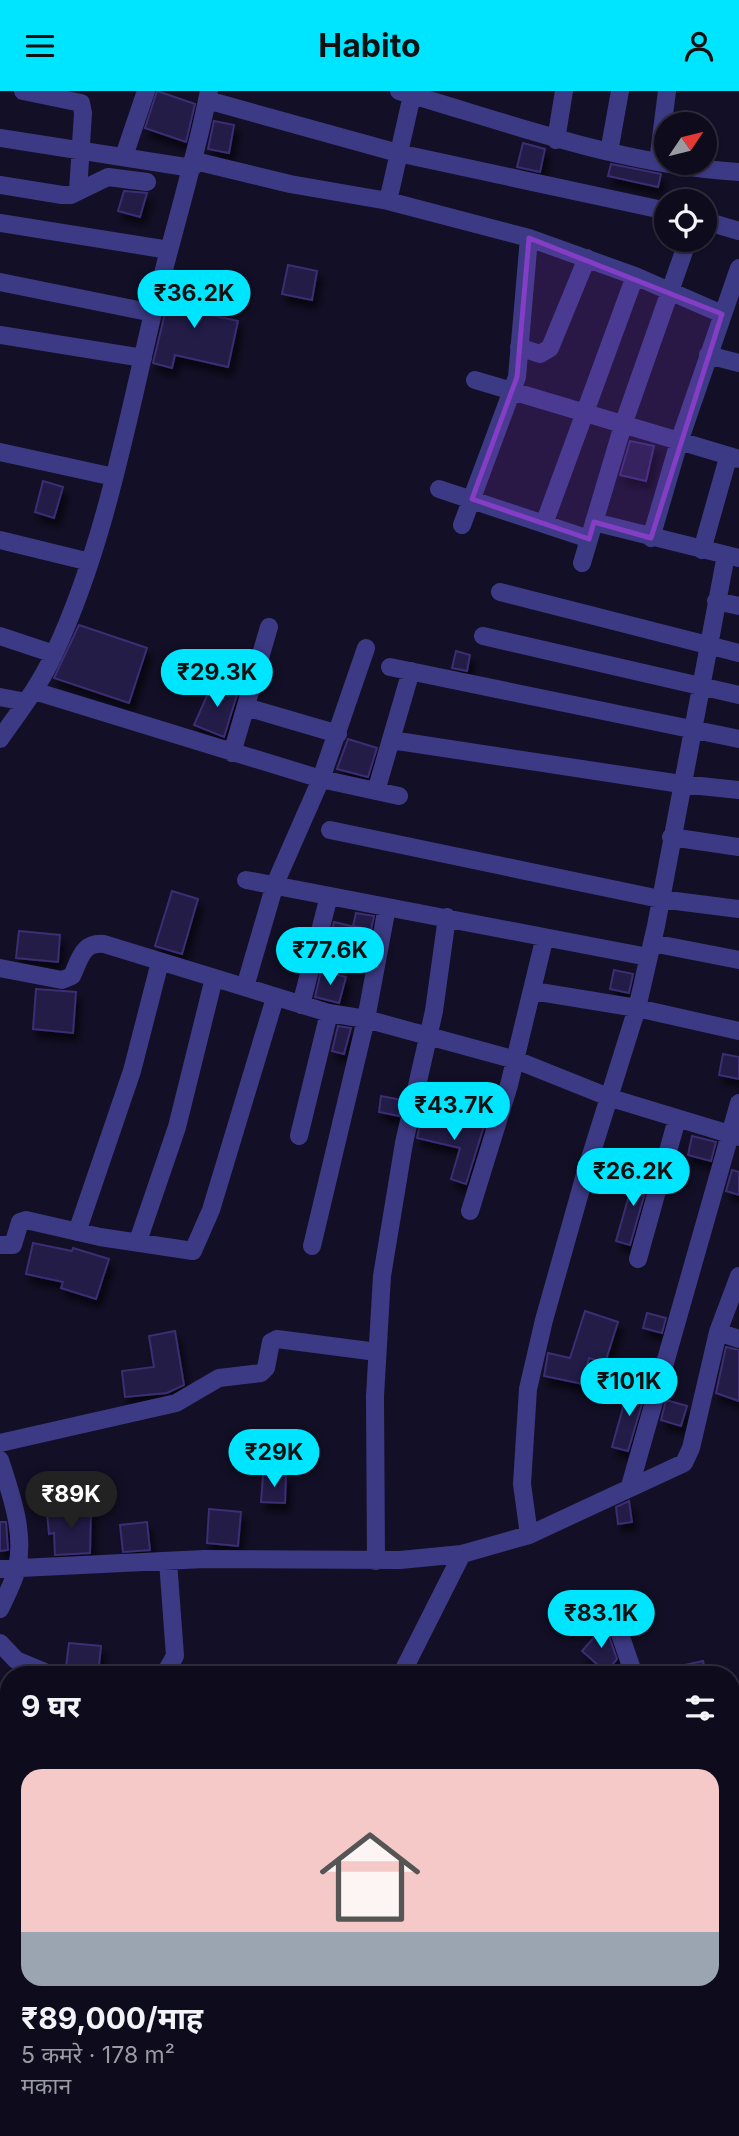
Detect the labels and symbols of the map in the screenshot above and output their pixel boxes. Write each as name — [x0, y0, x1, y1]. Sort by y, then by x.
north arrow — [654, 112, 718, 175]
pin: ₹36.2K — [137, 271, 251, 330]
pin: ₹29.3K — [160, 649, 274, 709]
pin: ₹77.6K — [273, 927, 387, 987]
pin: ₹43.7K — [397, 1083, 511, 1142]
pin: ₹26.2K — [576, 1149, 690, 1208]
pin: ₹101K — [580, 1359, 678, 1418]
pin: ₹29K — [233, 1429, 315, 1489]
pin: ₹89K — [30, 1471, 112, 1531]
pin: ₹83.1K — [544, 1591, 658, 1650]

